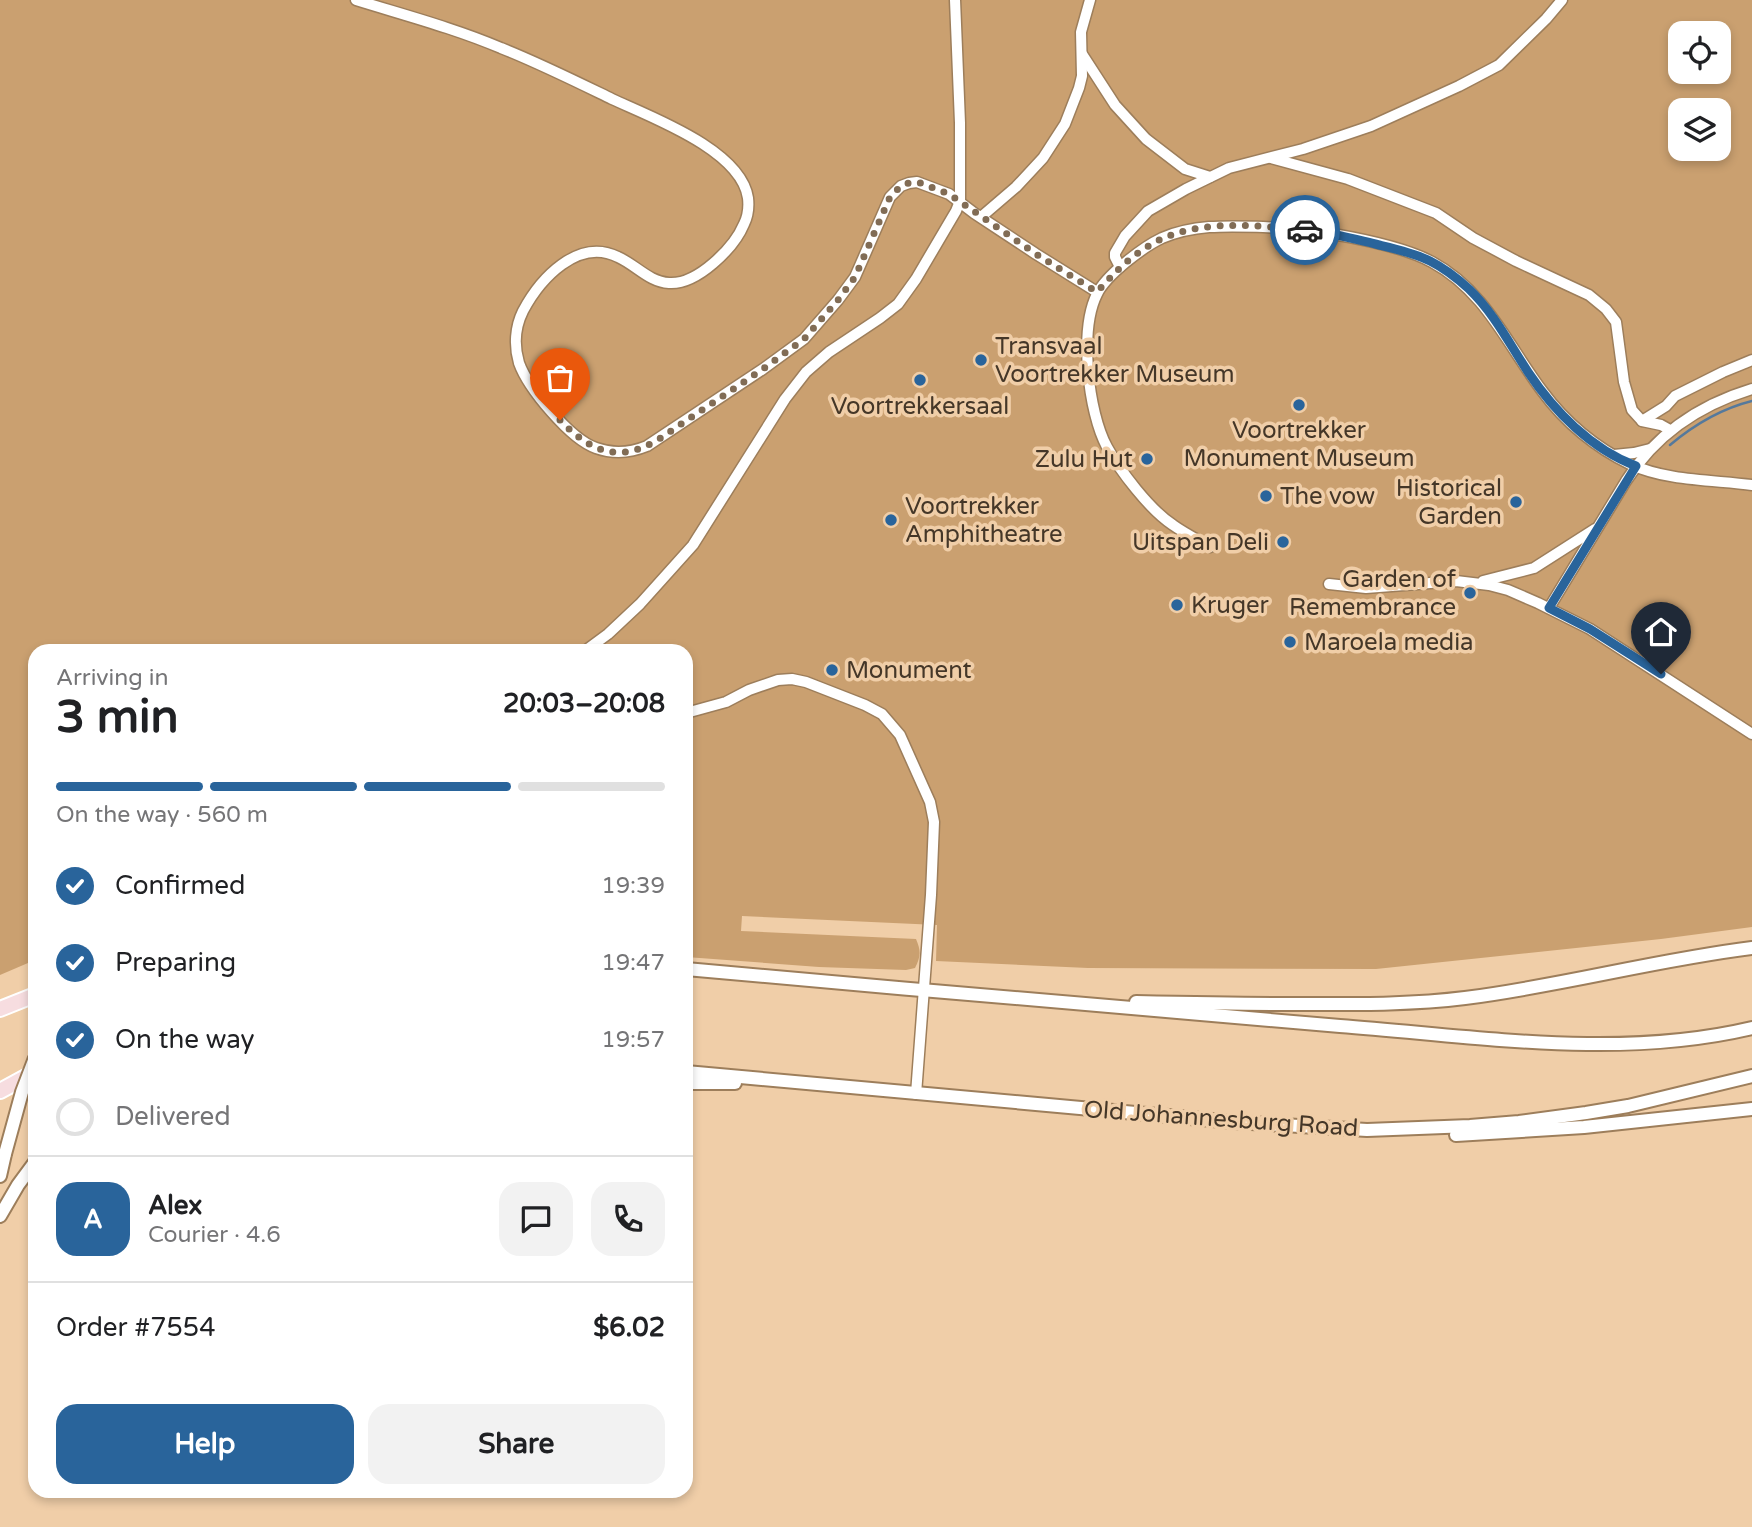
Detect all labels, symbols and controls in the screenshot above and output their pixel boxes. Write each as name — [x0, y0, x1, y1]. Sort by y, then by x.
map controls — [1668, 21, 1731, 161]
button: locate — [1668, 21, 1731, 84]
button: layers — [1668, 98, 1731, 161]
courier — [1270, 195, 1340, 265]
icon: car — [1286, 211, 1324, 249]
place label: Transvaal Voortrekker Museum — [995, 332, 1235, 389]
pin — [530, 348, 590, 420]
marker: Transvaal Voortrekker Museum — [973, 352, 989, 368]
icon: bag — [541, 359, 579, 397]
marker: Voortrekkersaal — [912, 372, 928, 388]
place label: Voortrekkersaal — [831, 392, 1009, 421]
marker: Voortrekker Monument Museum — [1291, 397, 1307, 413]
place label: Voortrekker Monument Museum — [1183, 416, 1415, 473]
place label: Zulu Hut — [1035, 445, 1133, 474]
marker: Zulu Hut — [1139, 451, 1155, 467]
place label: Historical Garden — [1396, 474, 1502, 531]
place label: The vow — [1280, 482, 1375, 511]
marker: The vow — [1258, 488, 1274, 504]
place label: Voortrekker Amphitheatre — [905, 492, 1063, 549]
marker: Historical Garden — [1508, 494, 1524, 510]
marker: Voortrekker Amphitheatre — [883, 512, 899, 528]
place label: Uitspan Deli — [1132, 528, 1269, 557]
marker: Uitspan Deli — [1275, 534, 1291, 550]
place label: Garden of Remembrance — [1289, 565, 1457, 622]
marker: Garden of Remembrance — [1462, 585, 1478, 601]
place label: Kruger — [1191, 591, 1270, 620]
marker: Kruger — [1169, 597, 1185, 613]
pin — [1631, 602, 1691, 674]
icon: home — [1642, 613, 1680, 651]
place label: Maroela media — [1304, 628, 1474, 657]
marker: Maroela media — [1282, 634, 1298, 650]
place label: Monument — [846, 656, 972, 685]
marker: Monument — [824, 662, 840, 678]
text: Arriving in — [56, 664, 169, 692]
text: 20:03–20:08 — [503, 688, 665, 719]
text: 3 min — [56, 690, 179, 745]
text: On the way · 560 m — [56, 801, 268, 829]
icon: check — [56, 867, 94, 905]
text: Confirmed — [115, 870, 245, 901]
text: 19:39 — [601, 872, 665, 900]
icon: check — [56, 944, 94, 982]
text: Preparing — [115, 947, 236, 978]
text: 19:47 — [601, 949, 665, 977]
icon: check — [56, 1021, 94, 1059]
text: On the way — [115, 1024, 255, 1055]
text: 19:57 — [601, 1026, 665, 1054]
street label: Old Johannesburg Road — [1083, 1095, 1359, 1143]
text: Delivered — [115, 1101, 231, 1132]
button: chat — [499, 1182, 573, 1256]
button: phone — [591, 1182, 665, 1256]
text: Alex — [148, 1190, 202, 1221]
text: A — [83, 1204, 103, 1235]
text: Courier · 4.6 — [148, 1221, 281, 1249]
text: Order #7554 — [56, 1312, 216, 1343]
text: $6.02 — [593, 1312, 665, 1343]
button: Help — [56, 1404, 354, 1484]
button: Share — [368, 1404, 665, 1484]

